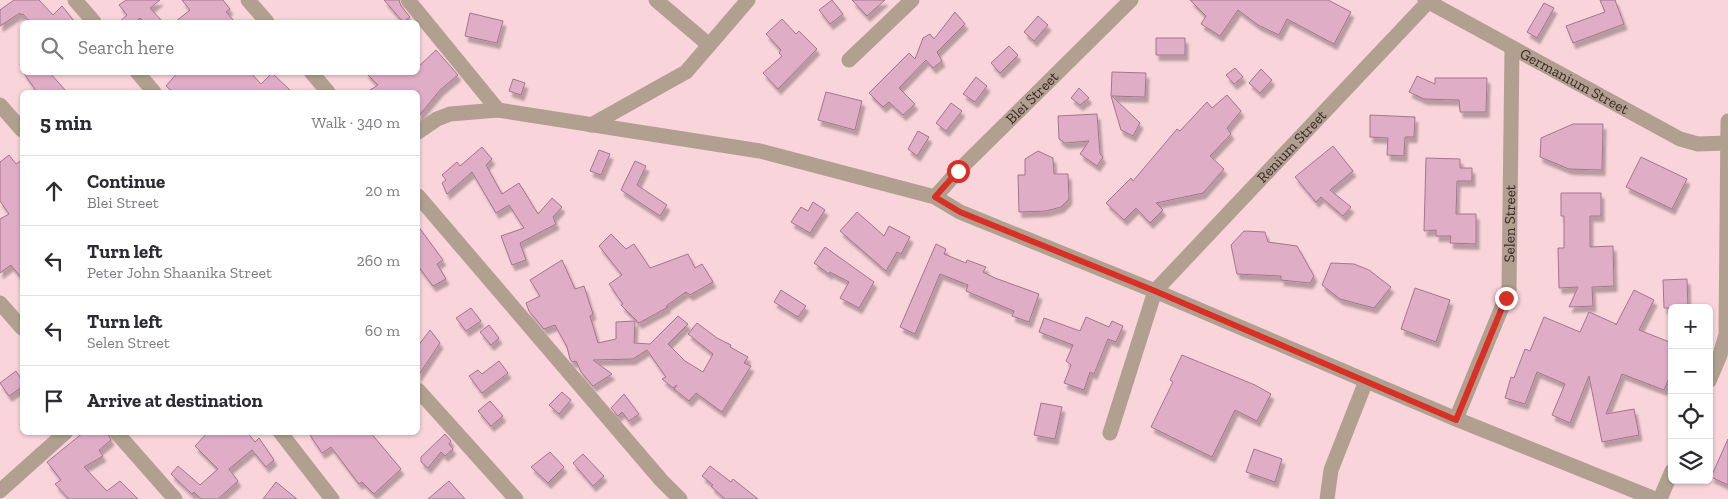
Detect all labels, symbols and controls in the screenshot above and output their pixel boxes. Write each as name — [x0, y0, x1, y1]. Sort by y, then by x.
search box — [20, 20, 420, 75]
icon: search — [38, 34, 66, 62]
text: Search here — [78, 36, 174, 59]
street label: Germanium Street — [1517, 44, 1632, 118]
street label: Blei Street — [1002, 67, 1063, 128]
street label: Renium Street — [1253, 106, 1331, 186]
text: 5 min — [40, 110, 92, 135]
text: Walk · 340 m — [312, 113, 400, 132]
route start — [947, 160, 970, 183]
text: Continue — [87, 170, 165, 193]
icon: ahead — [40, 177, 68, 205]
text: 20 m — [365, 181, 400, 200]
street label: Selen Street — [1500, 184, 1519, 262]
text: Blei Street — [87, 193, 159, 212]
text: Turn left — [87, 240, 162, 263]
icon: left — [40, 247, 68, 275]
text: 260 m — [357, 251, 400, 270]
text: Peter John Shaanika Street — [87, 263, 272, 282]
route end — [1495, 287, 1518, 310]
map controls — [1668, 304, 1713, 484]
button: + — [1668, 304, 1713, 349]
text: Turn left — [87, 310, 162, 333]
icon: left — [40, 317, 68, 345]
text: 60 m — [365, 321, 400, 340]
text: Selen Street — [87, 333, 170, 352]
button: − — [1668, 349, 1713, 394]
icon: arrive — [40, 387, 68, 415]
text: Arrive at destination — [87, 389, 263, 412]
button: locate — [1668, 394, 1713, 439]
button: layers — [1668, 439, 1713, 484]

